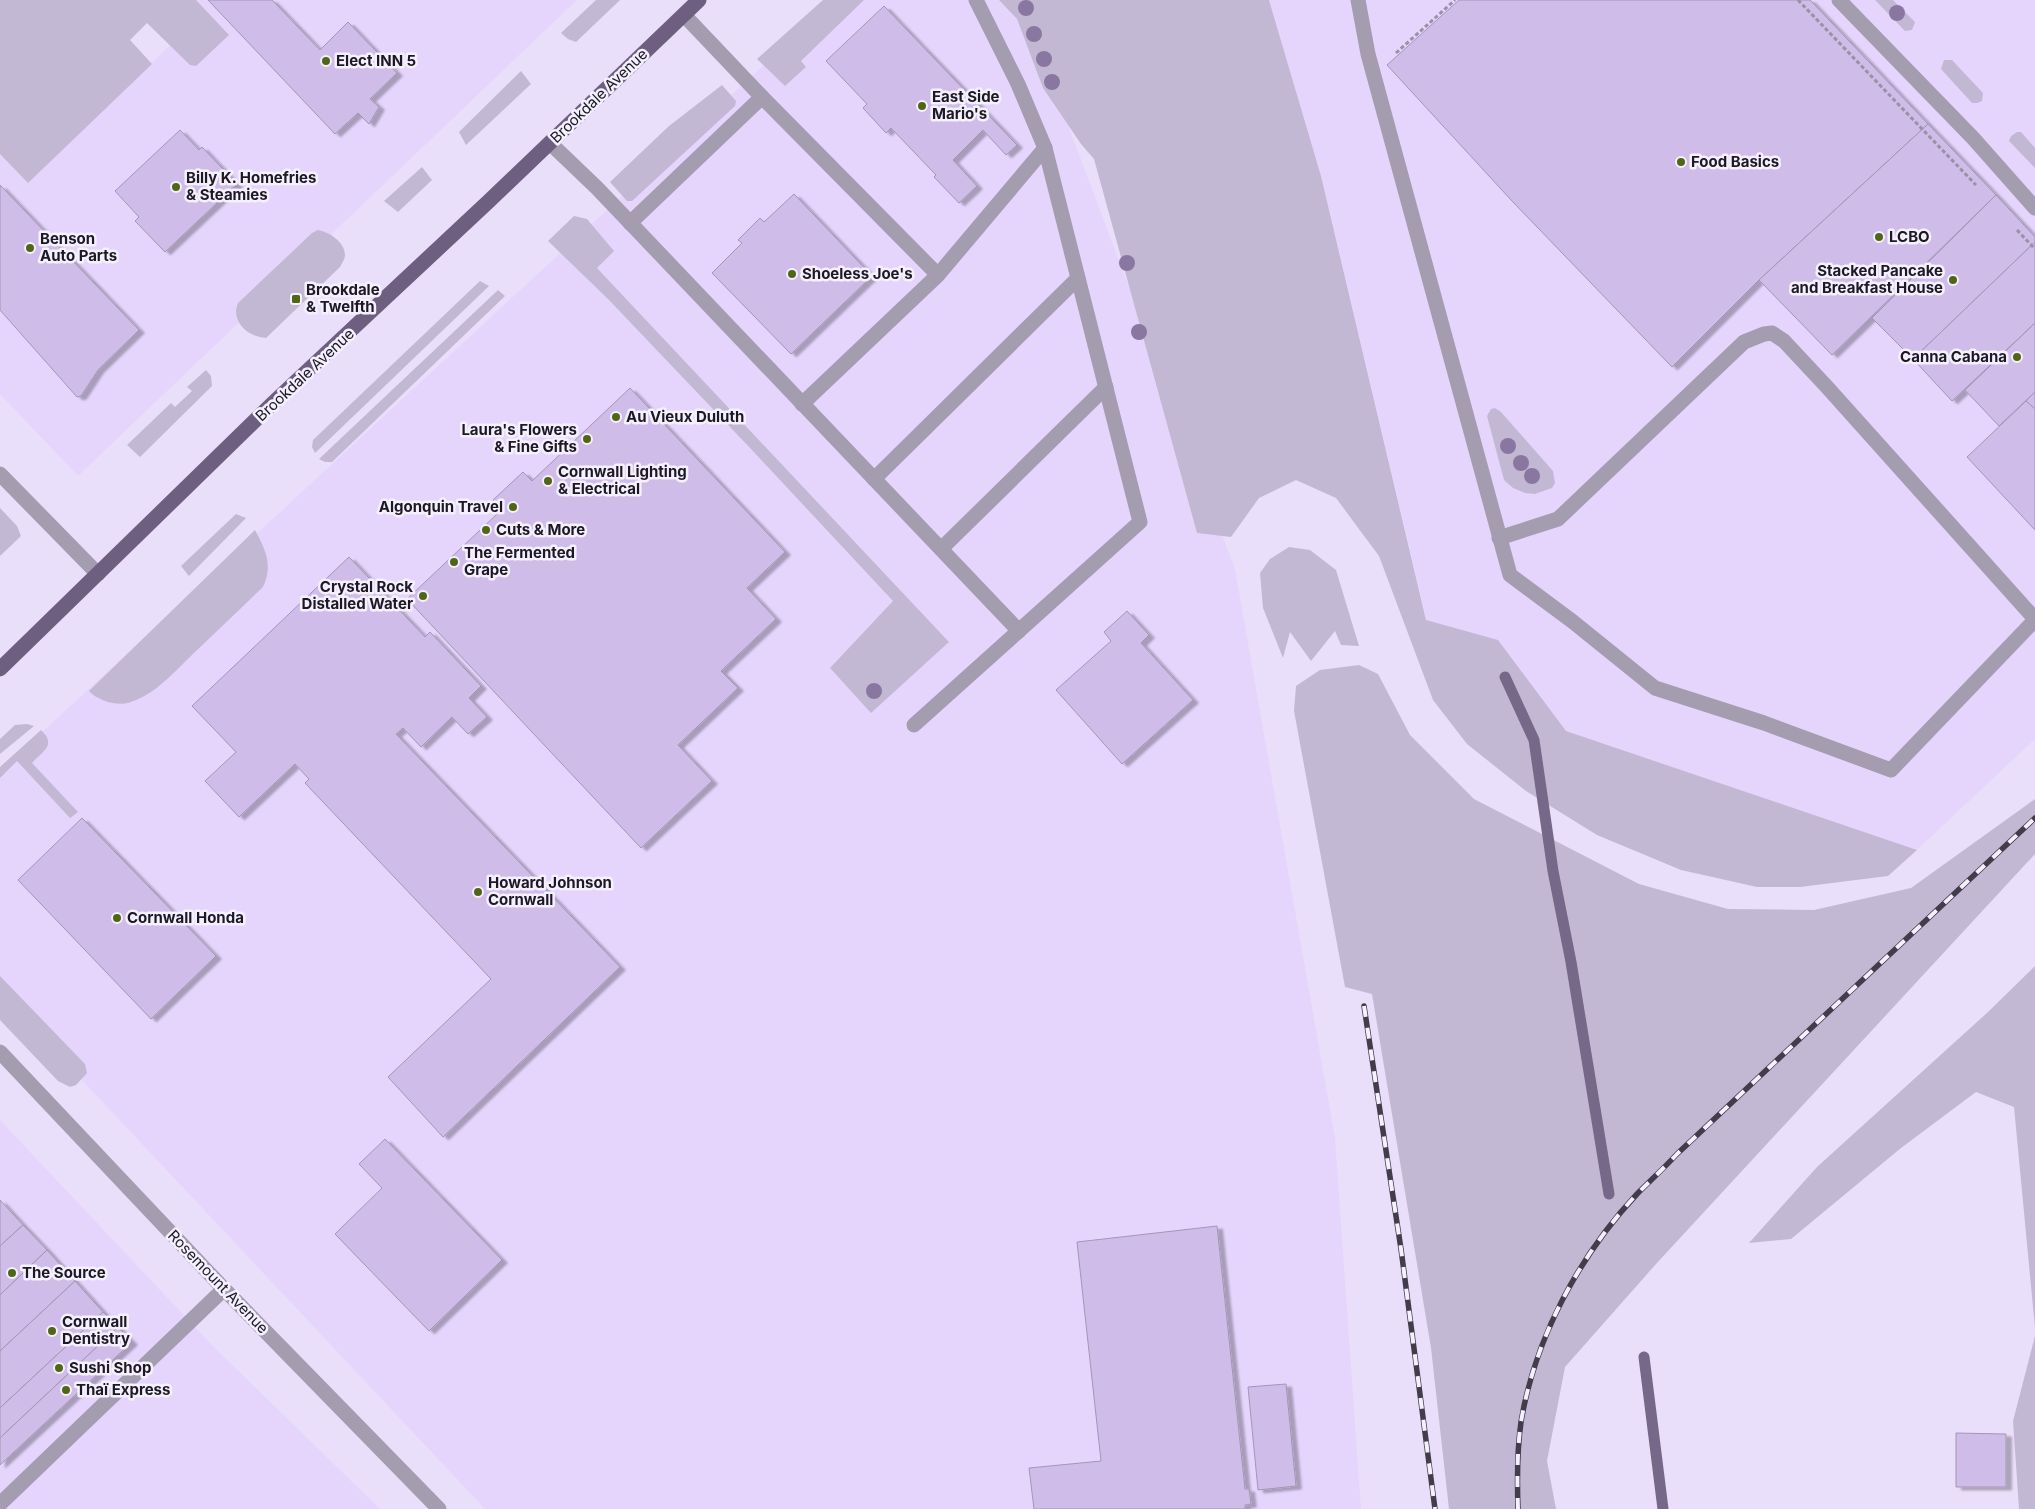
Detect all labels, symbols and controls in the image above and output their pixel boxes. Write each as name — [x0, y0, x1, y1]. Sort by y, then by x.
street label: Brookdale Avenue — [546, 44, 651, 147]
place label: Elect INN 5 — [336, 51, 416, 70]
marker: Elect INN 5 — [320, 55, 332, 67]
place label: East Side Mario's — [932, 87, 1000, 123]
marker: East Side Mario's — [916, 100, 928, 112]
place label: Food Basics — [1691, 152, 1779, 171]
marker: Food Basics — [1675, 156, 1687, 168]
place label: Billy K. Homefries & Steamies — [186, 168, 316, 204]
marker: Billy K. Homefries & Steamies — [170, 181, 182, 193]
place label: LCBO — [1889, 227, 1930, 246]
place label: Benson Auto Parts — [40, 229, 117, 265]
marker: LCBO — [1873, 231, 1885, 243]
marker: Benson Auto Parts — [24, 242, 36, 254]
place label: Stacked Pancake and Breakfast House — [1791, 261, 1943, 297]
place label: Shoeless Joe's — [802, 264, 913, 283]
marker: Shoeless Joe's — [786, 268, 798, 280]
marker: Stacked Pancake and Breakfast House — [1947, 274, 1959, 286]
place label: Brookdale & Twelfth — [306, 280, 380, 316]
marker: Brookdale & Twelfth — [290, 293, 302, 305]
street label: Brookdale Avenue — [251, 324, 358, 425]
place label: Canna Cabana — [1900, 347, 2007, 366]
marker: Canna Cabana — [2011, 351, 2023, 363]
place label: Au Vieux Duluth — [626, 407, 744, 426]
marker: Au Vieux Duluth — [610, 411, 622, 423]
place label: Laura's Flowers & Fine Gifts — [461, 420, 577, 456]
marker: Laura's Flowers & Fine Gifts — [581, 433, 593, 445]
place label: Cornwall Lighting & Electrical — [558, 462, 687, 498]
marker: Cornwall Lighting & Electrical — [542, 475, 554, 487]
place label: Algonquin Travel — [379, 497, 503, 516]
marker: Algonquin Travel — [507, 501, 519, 513]
place label: Cuts & More — [496, 520, 585, 539]
marker: Cuts & More — [480, 524, 492, 536]
place label: The Fermented Grape — [464, 543, 575, 579]
marker: The Fermented Grape — [448, 556, 460, 568]
place label: Crystal Rock Distalled Water — [302, 577, 413, 613]
marker: Crystal Rock Distalled Water — [417, 590, 429, 602]
place label: Howard Johnson Cornwall — [488, 873, 612, 909]
marker: Howard Johnson Cornwall — [472, 886, 484, 898]
place label: Cornwall Honda — [127, 908, 244, 927]
marker: Cornwall Honda — [111, 912, 123, 924]
street label: Rosemount Avenue — [164, 1226, 273, 1337]
place label: The Source — [22, 1263, 106, 1282]
marker: The Source — [6, 1267, 18, 1279]
place label: Cornwall Dentistry — [62, 1312, 130, 1348]
marker: Cornwall Dentistry — [46, 1325, 58, 1337]
place label: Sushi Shop — [69, 1358, 151, 1377]
marker: Sushi Shop — [53, 1362, 65, 1374]
place label: Thaï Express — [76, 1380, 170, 1399]
marker: Thaï Express — [60, 1384, 72, 1396]

